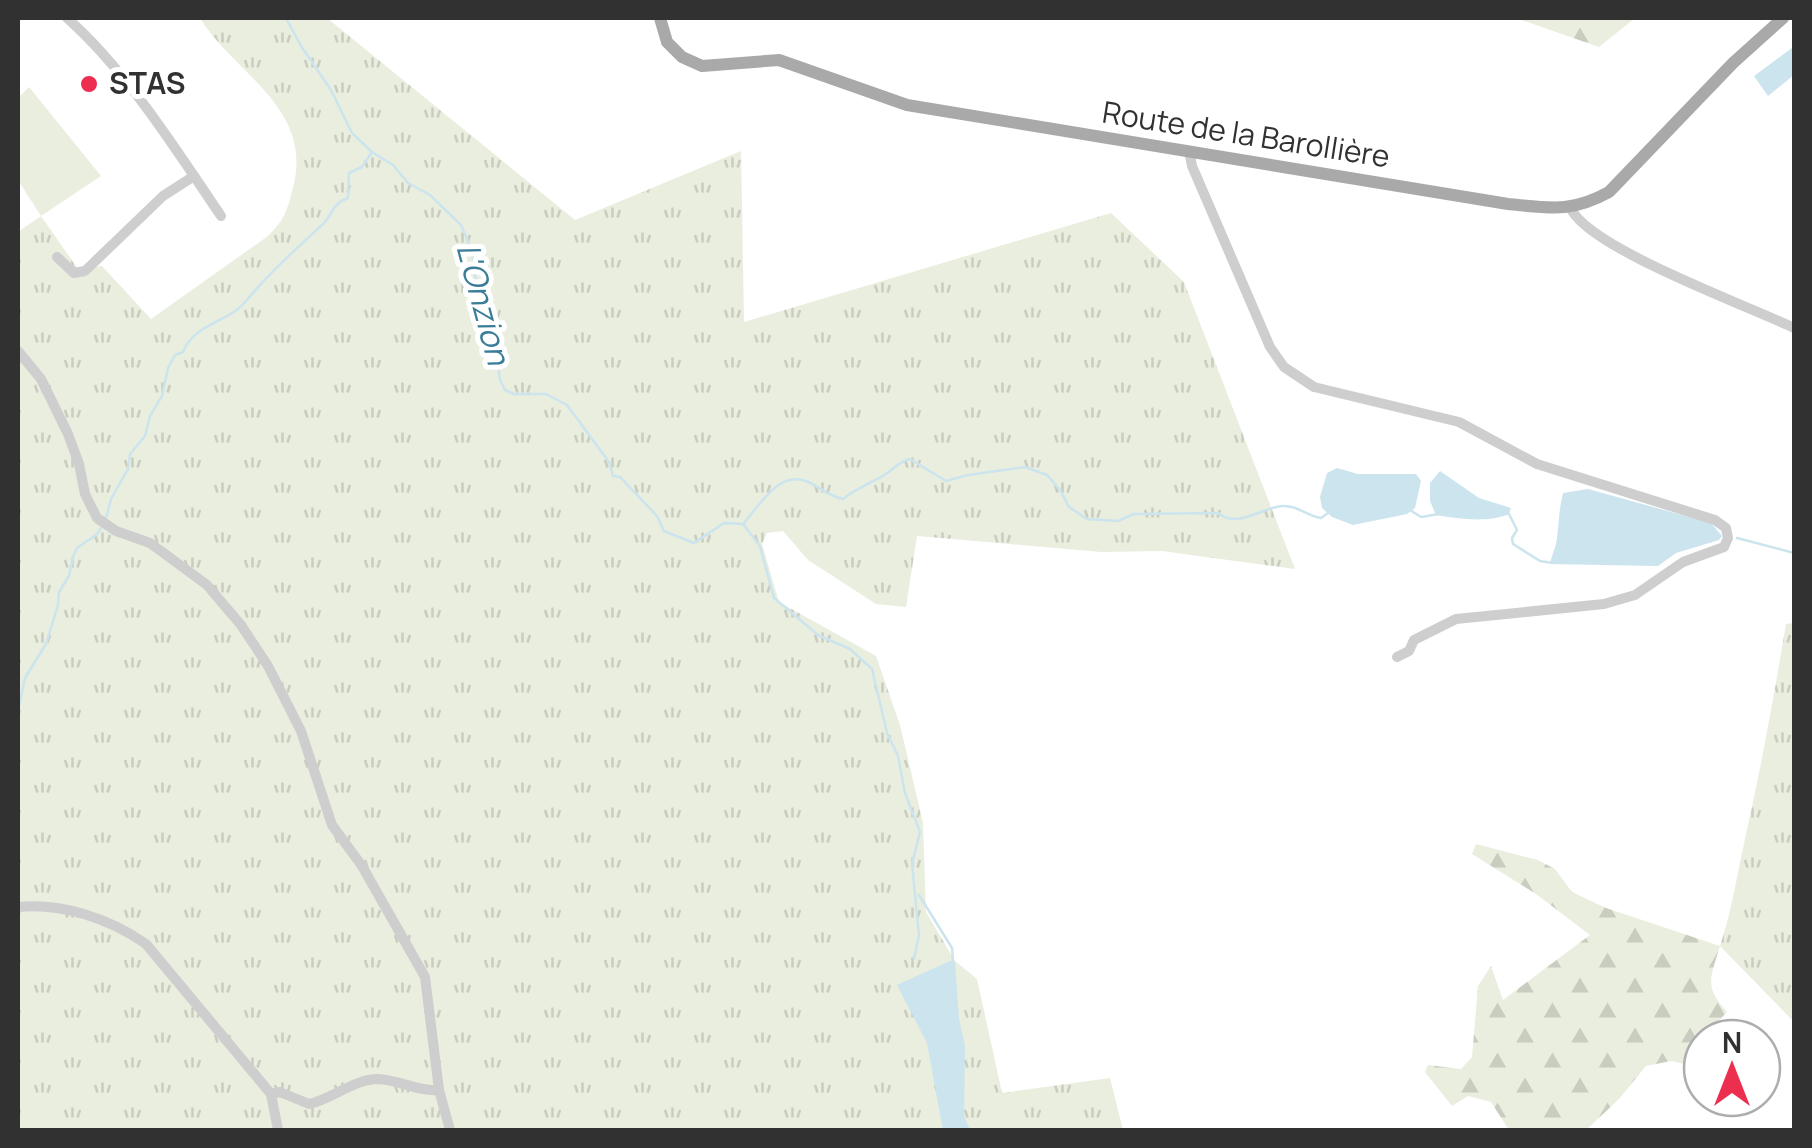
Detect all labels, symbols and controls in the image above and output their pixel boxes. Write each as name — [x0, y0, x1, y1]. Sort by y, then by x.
place label: STAS — [109, 62, 186, 103]
marker: STAS — [78, 73, 100, 95]
street label: Route de la Barollière — [1100, 91, 1393, 176]
water label: L'Onzion — [447, 238, 521, 370]
north arrow — [1682, 1018, 1782, 1118]
text: N — [1722, 1023, 1742, 1061]

